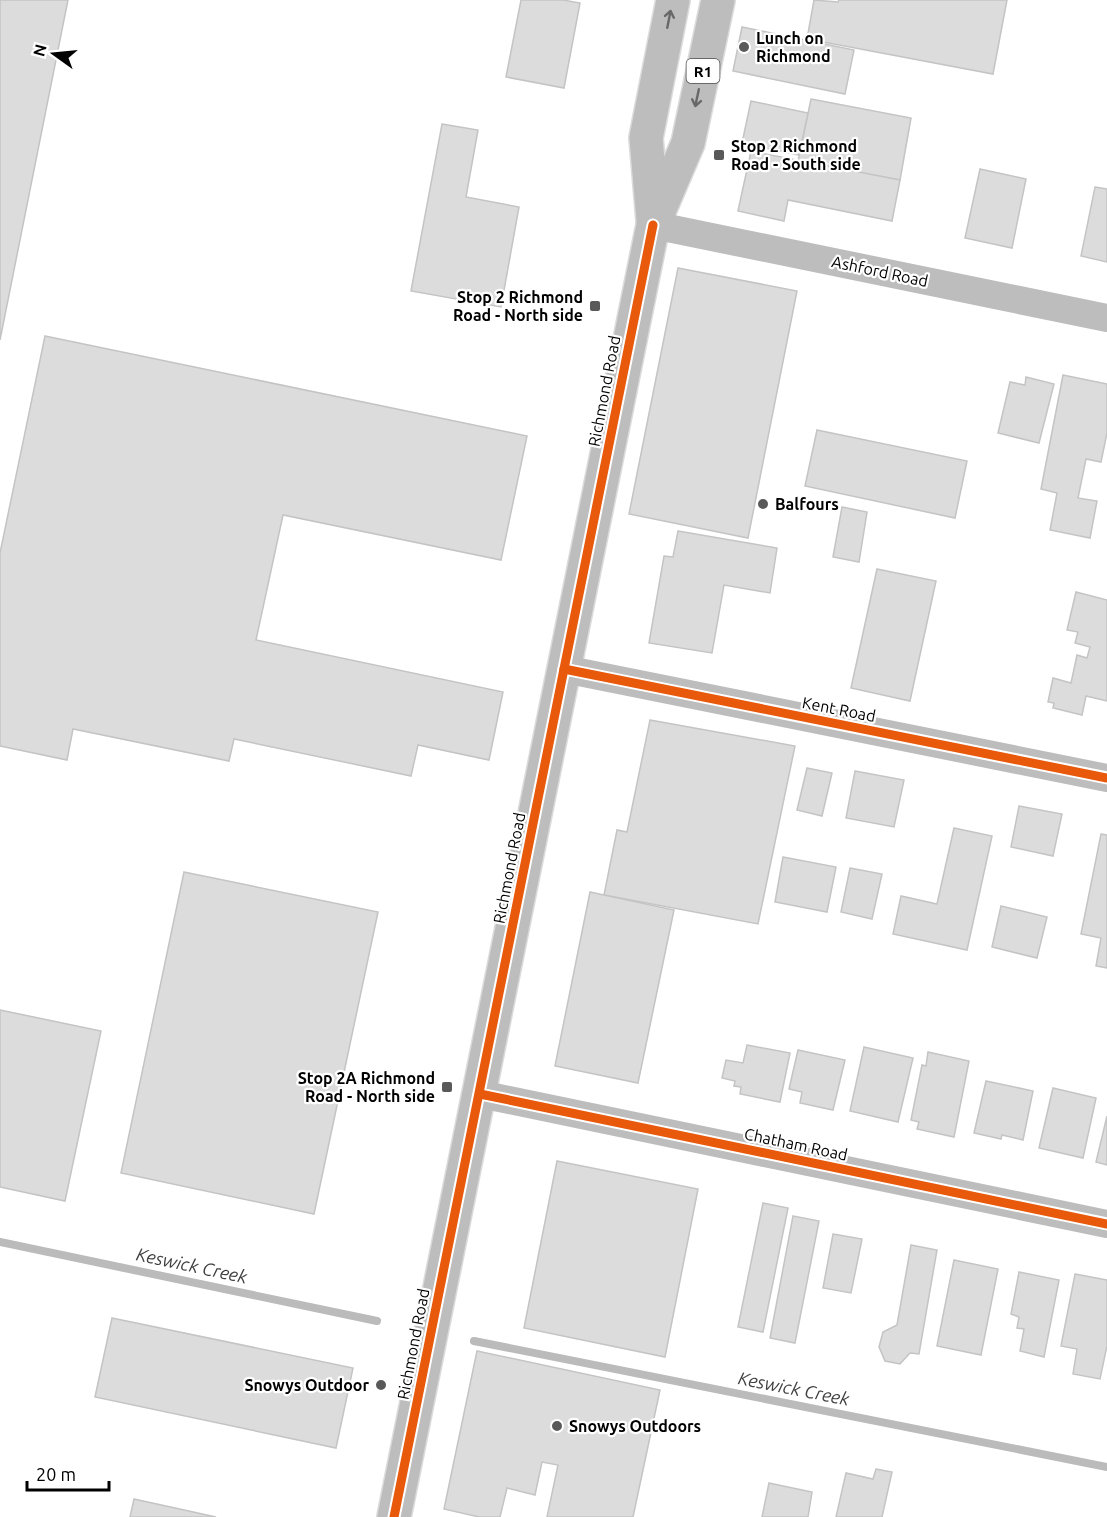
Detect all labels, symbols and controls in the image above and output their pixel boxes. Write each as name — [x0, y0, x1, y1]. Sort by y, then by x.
one-way arrow — [664, 9, 675, 29]
north arrow — [24, 24, 84, 84]
place label: Lunch on Richmond — [756, 29, 831, 65]
marker: Lunch on Richmond — [737, 40, 751, 54]
text: N — [29, 42, 50, 58]
road number: R1 — [686, 59, 720, 83]
one-way arrow — [691, 89, 703, 108]
place label: Stop 2 Richmond Road - South side — [731, 137, 861, 173]
marker: Stop 2 Richmond Road - South side — [712, 148, 726, 162]
street label: Ashford Road — [830, 252, 930, 290]
place label: Stop 2 Richmond Road - North side — [453, 288, 583, 324]
marker: Stop 2 Richmond Road - North side — [588, 299, 602, 313]
street label: Richmond Road — [584, 334, 624, 448]
place label: Balfours — [775, 495, 839, 513]
marker: Balfours — [756, 497, 770, 511]
street label: Kent Road — [801, 693, 877, 725]
street label: Richmond Road — [489, 811, 529, 925]
place label: Stop 2A Richmond Road - North side — [298, 1069, 435, 1105]
marker: Stop 2A Richmond Road - North side — [440, 1080, 454, 1094]
street label: Chatham Road — [743, 1124, 849, 1164]
water label: Keswick Creek — [135, 1243, 250, 1287]
street label: Richmond Road — [393, 1287, 433, 1401]
water label: Keswick Creek — [737, 1367, 852, 1409]
place label: Snowys Outdoor — [244, 1376, 369, 1394]
marker: Snowys Outdoor — [374, 1378, 388, 1392]
place label: Snowys Outdoors — [569, 1417, 701, 1435]
marker: Snowys Outdoors — [550, 1419, 564, 1433]
scale bar — [27, 1454, 110, 1492]
text: 20 m — [36, 1464, 76, 1484]

